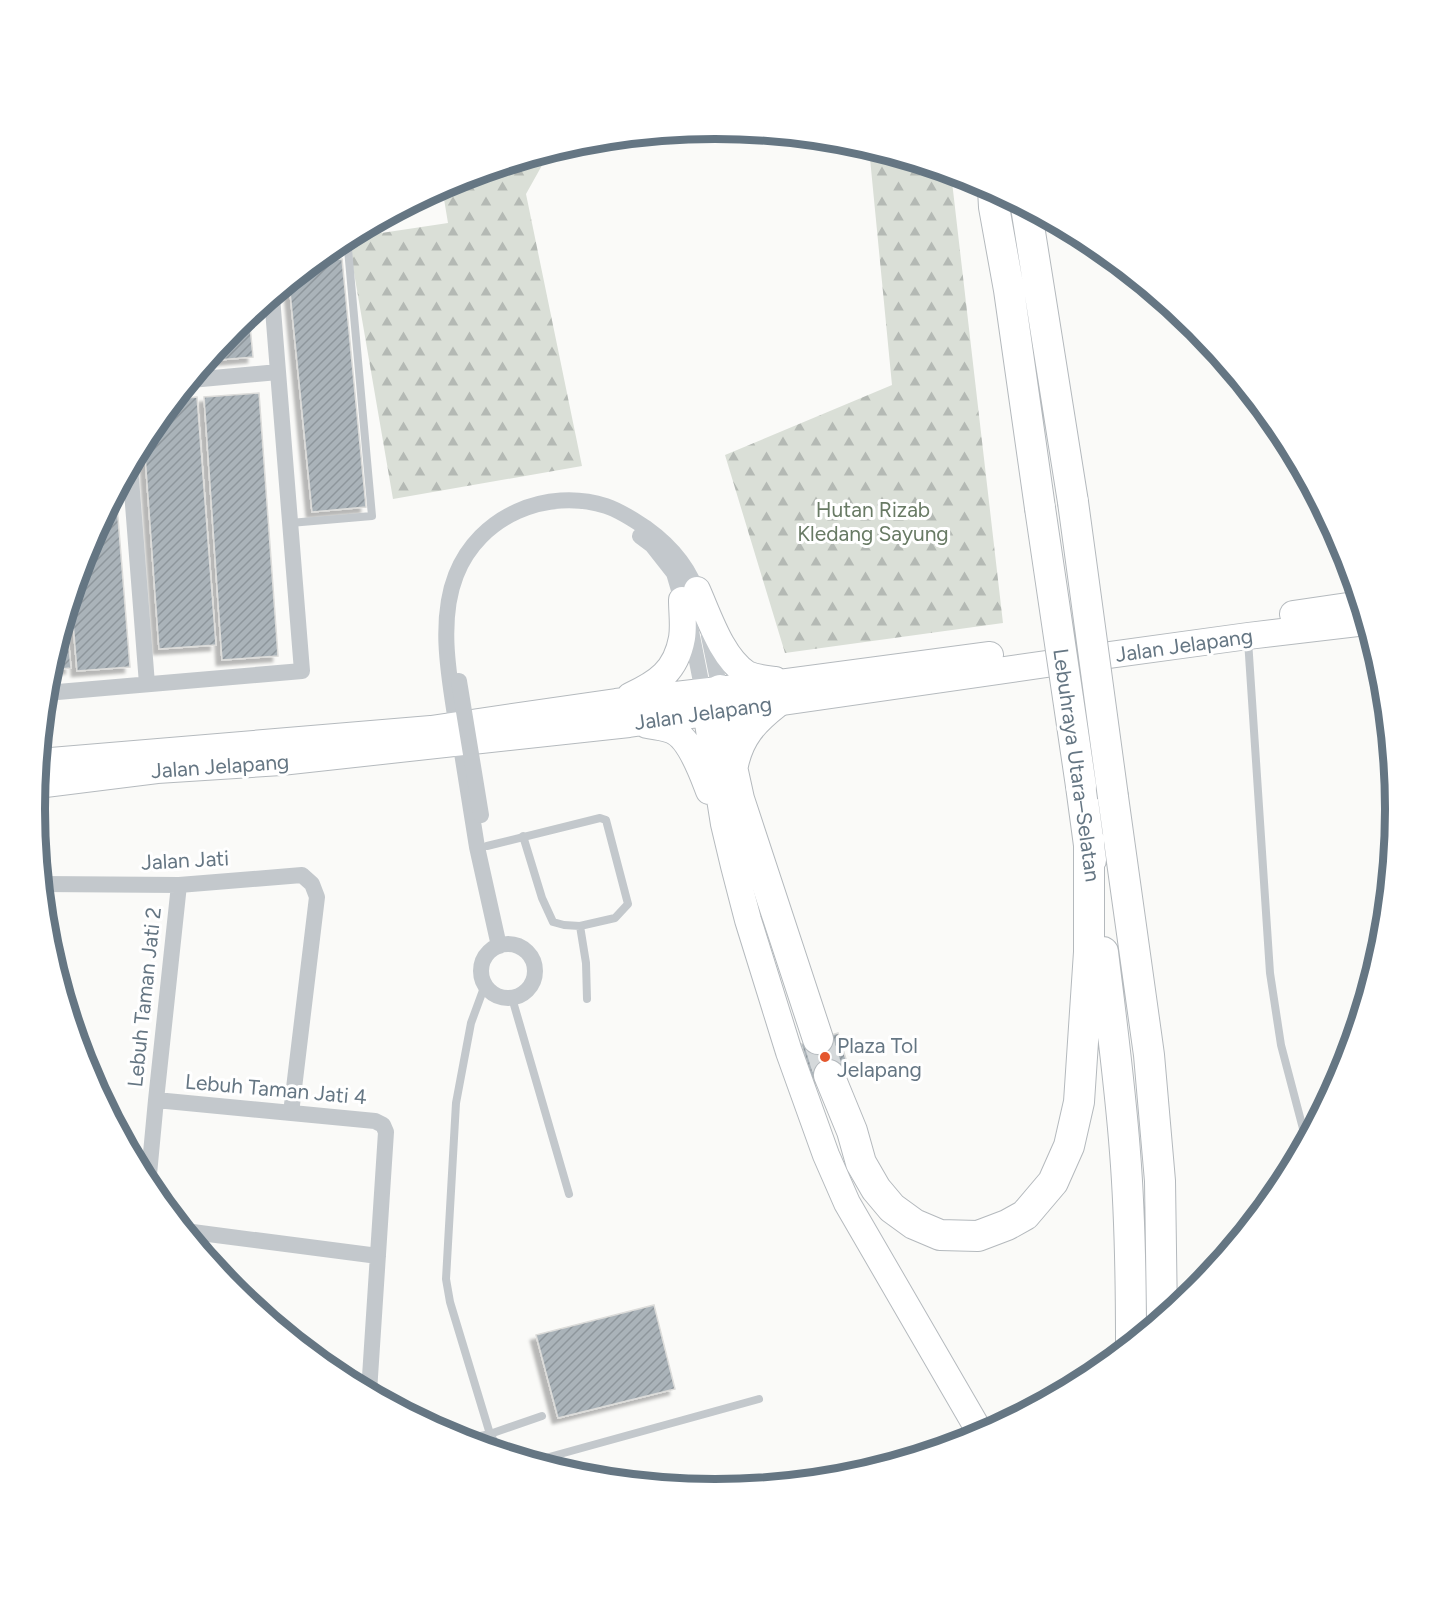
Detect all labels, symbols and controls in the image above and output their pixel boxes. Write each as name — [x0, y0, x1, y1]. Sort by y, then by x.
park label: Hutan Rizab Kledang Sayung — [797, 497, 949, 546]
street label: Jalan Jelapang — [1114, 623, 1254, 667]
street label: Lebuhraya Utara–Selatan — [1048, 647, 1106, 883]
street label: Jalan Jelapang — [633, 691, 773, 735]
street label: Jalan Jelapang — [150, 749, 290, 783]
street label: Jalan Jati — [140, 845, 230, 875]
street label: Lebuh Taman Jati 2 — [122, 906, 166, 1088]
place label: Plaza Tol Jelapang — [837, 1033, 922, 1082]
marker: Plaza Tol Jelapang — [818, 1050, 832, 1064]
street label: Lebuh Taman Jati 4 — [184, 1069, 368, 1109]

